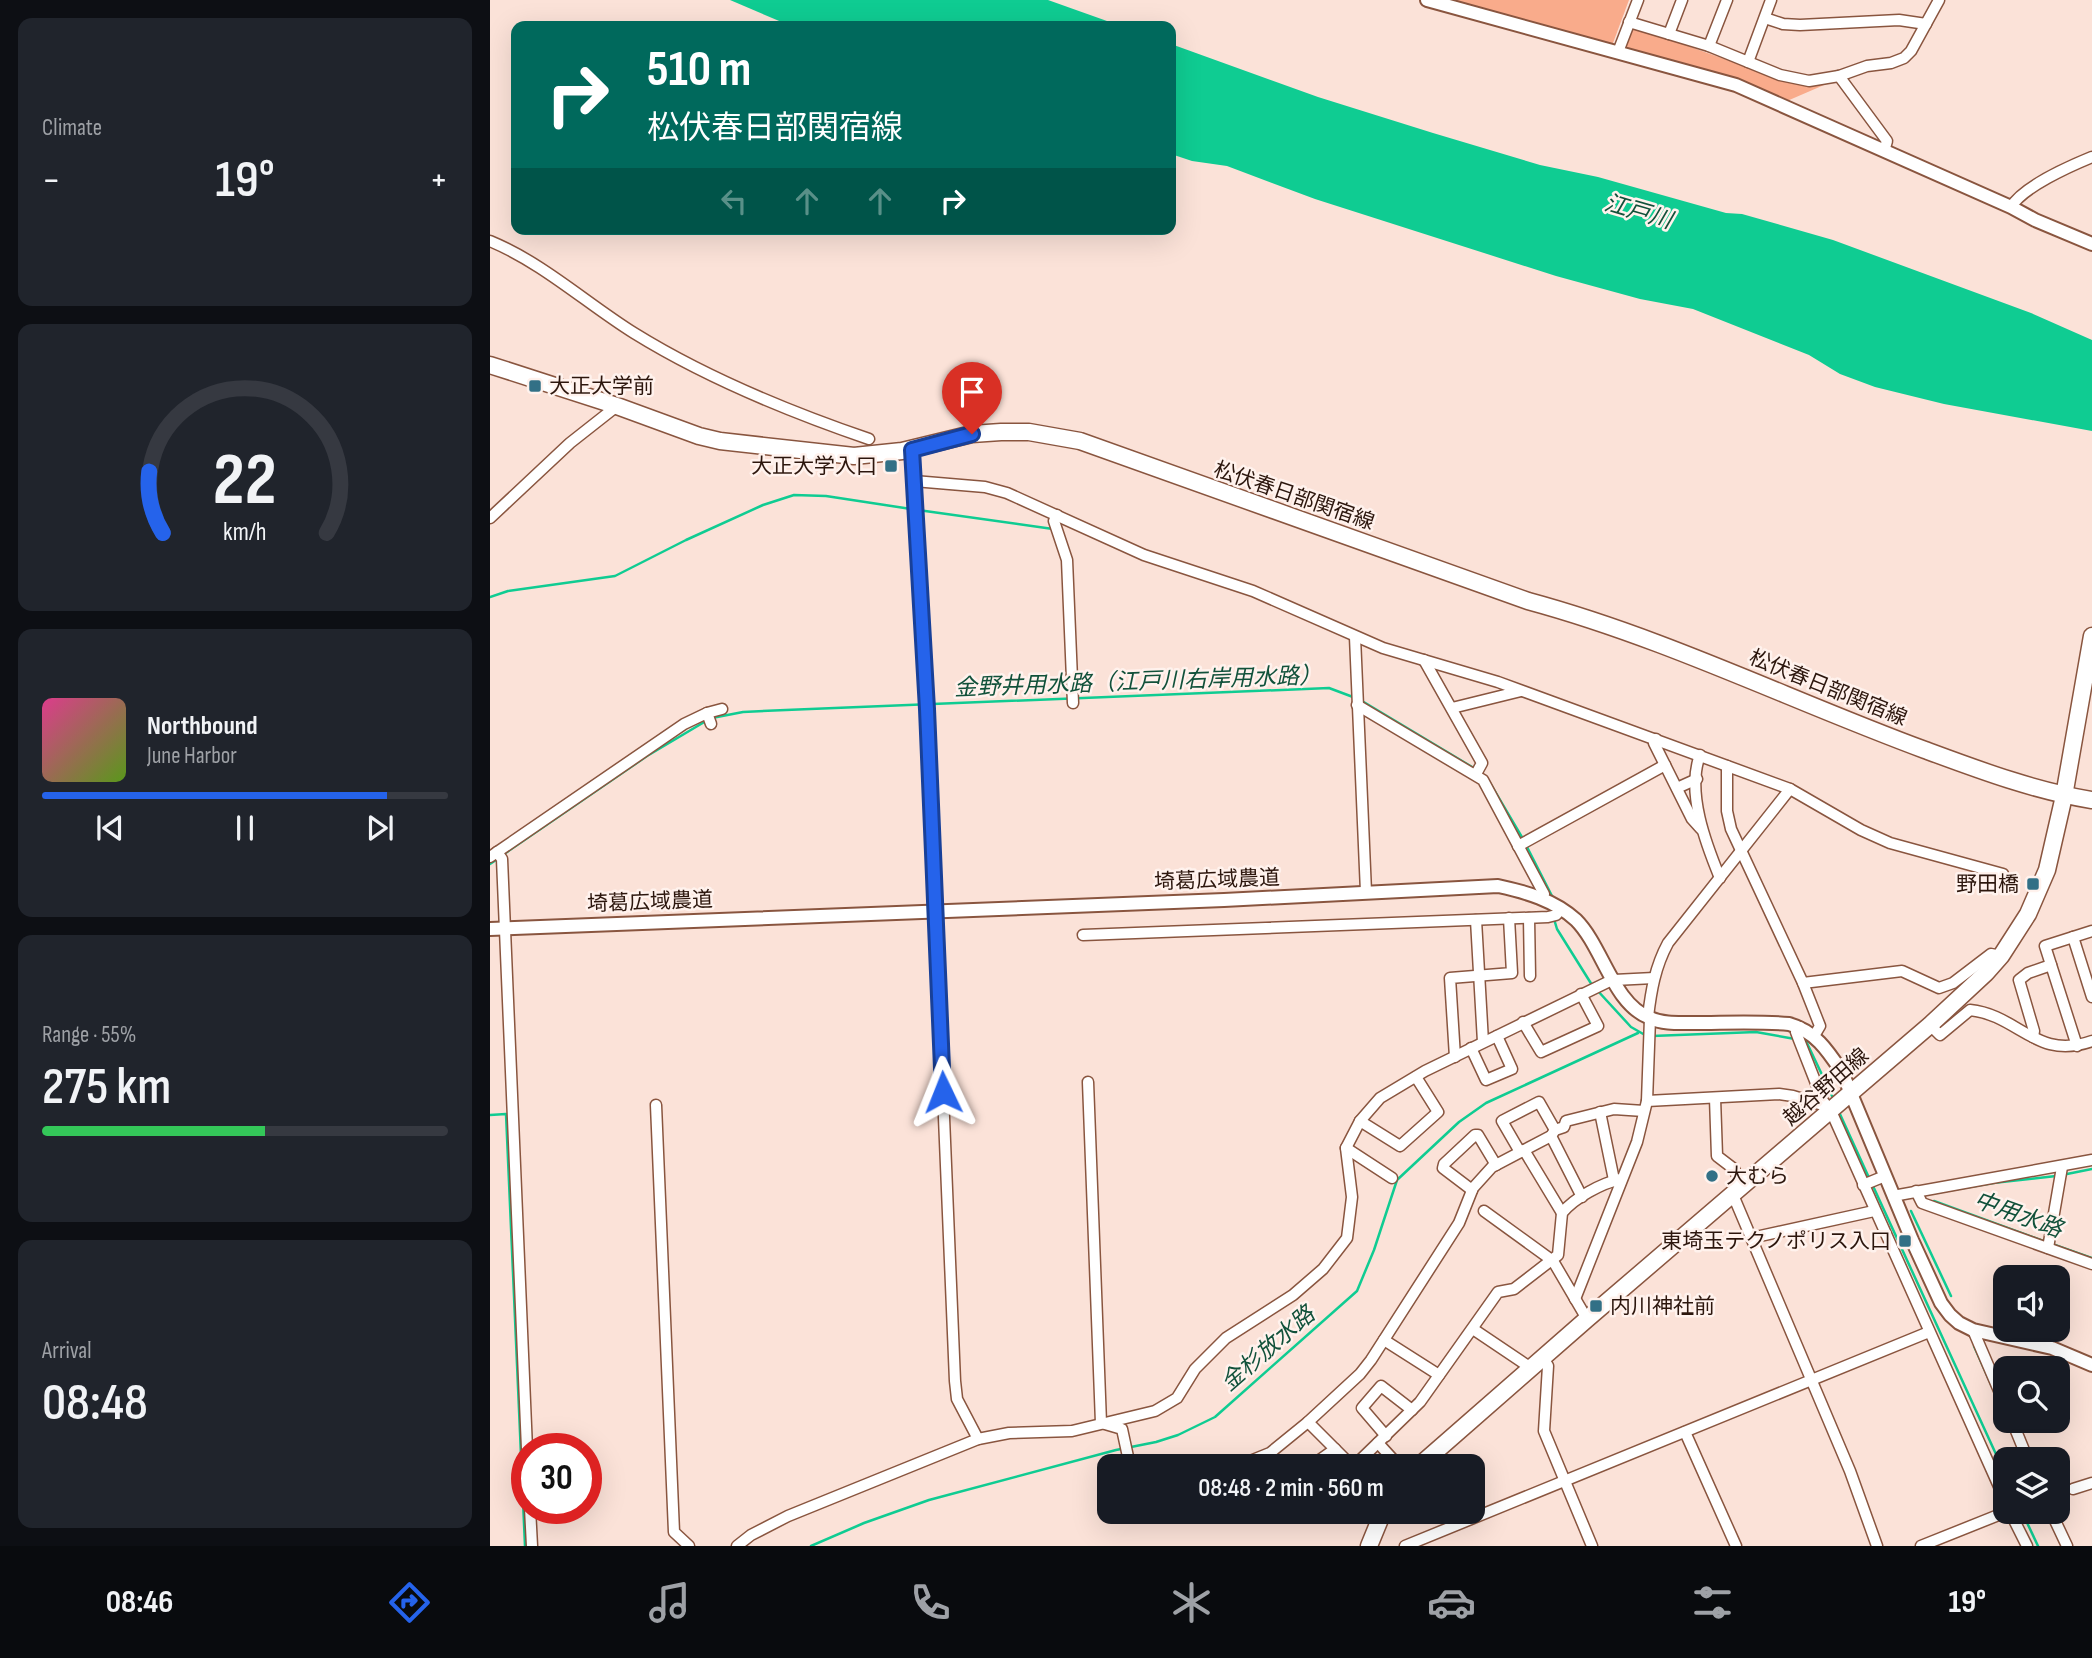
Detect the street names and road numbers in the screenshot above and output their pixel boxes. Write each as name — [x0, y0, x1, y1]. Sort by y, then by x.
street label: 松伏春日部関宿線 — [1211, 457, 1377, 535]
street label: 松伏春日部関宿線 — [1745, 645, 1911, 731]
street label: 埼葛広域農道 — [1154, 865, 1280, 895]
street label: 埼葛広域農道 — [587, 887, 713, 917]
street label: 越谷野田線 — [1778, 1043, 1874, 1131]

